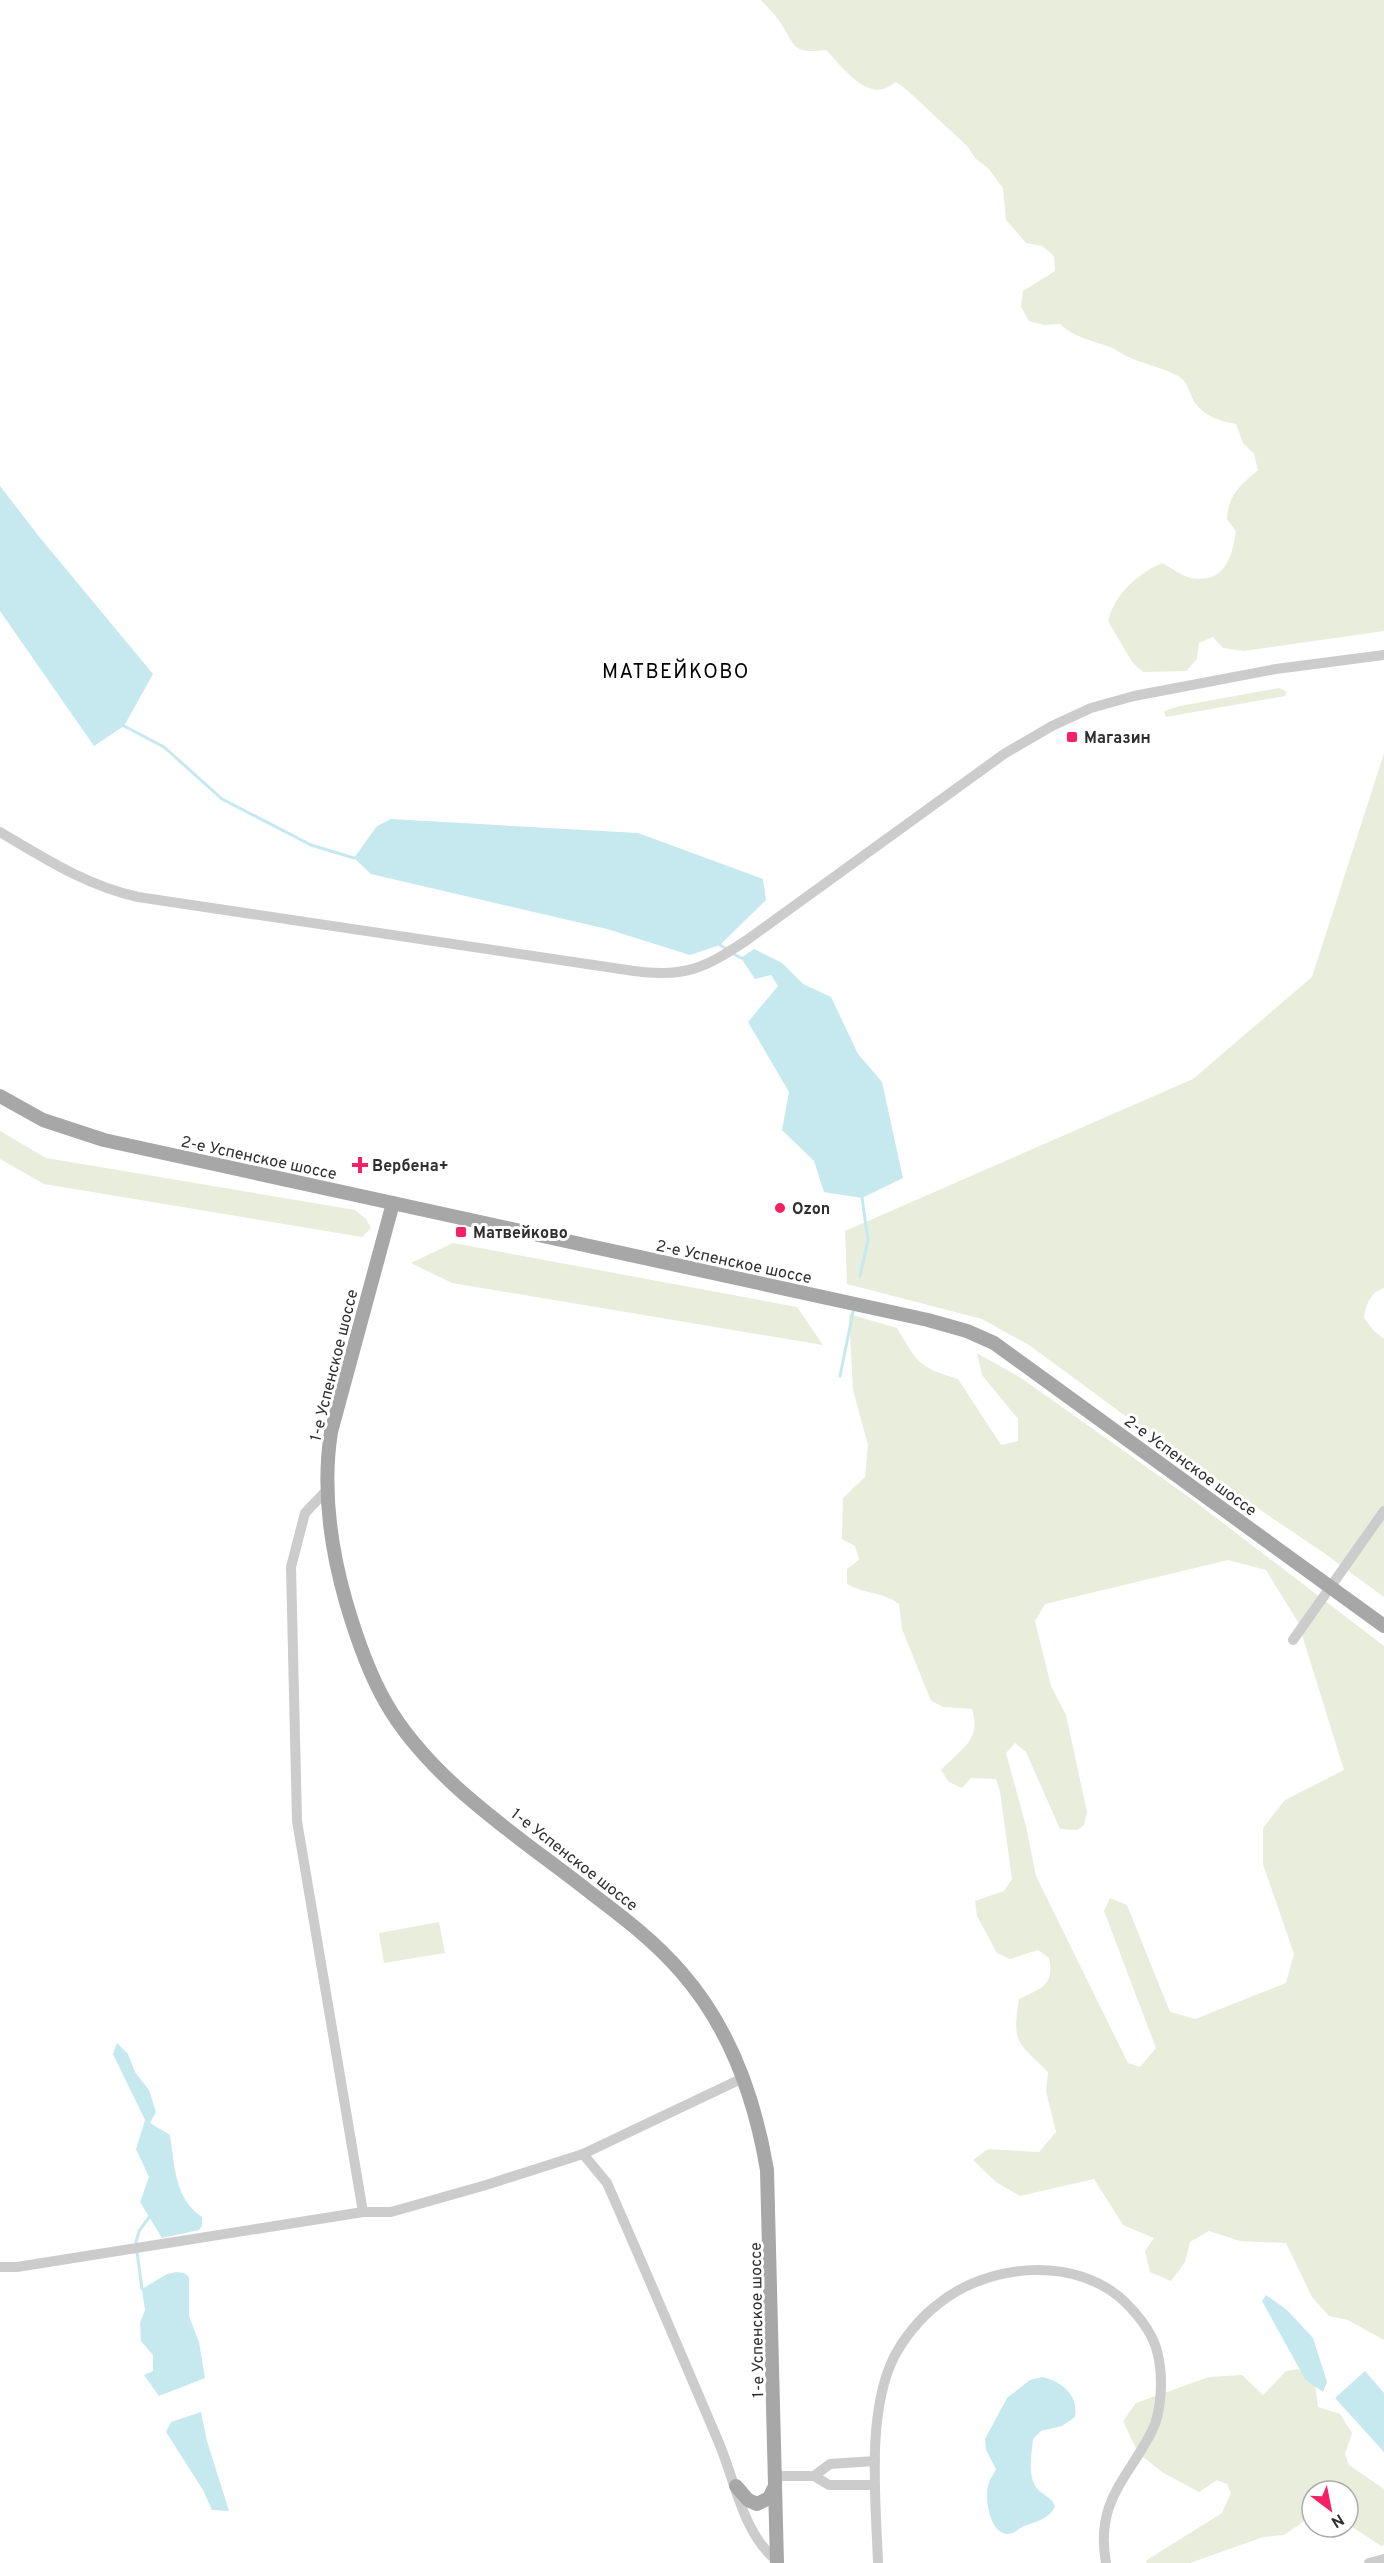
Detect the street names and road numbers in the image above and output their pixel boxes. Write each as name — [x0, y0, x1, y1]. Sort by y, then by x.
street label: 2-е Успенское шоссе — [179, 1133, 338, 1185]
street label: 2-е Успенское шоссе — [654, 1237, 813, 1289]
street label: 1-е Успенское шоссе — [306, 1288, 363, 1443]
street label: 2-е Успенское шоссе — [1120, 1412, 1260, 1521]
street label: 1-е Успенское шоссе — [506, 1805, 641, 1916]
street label: 1-е Успенское шоссе — [747, 2242, 769, 2398]

